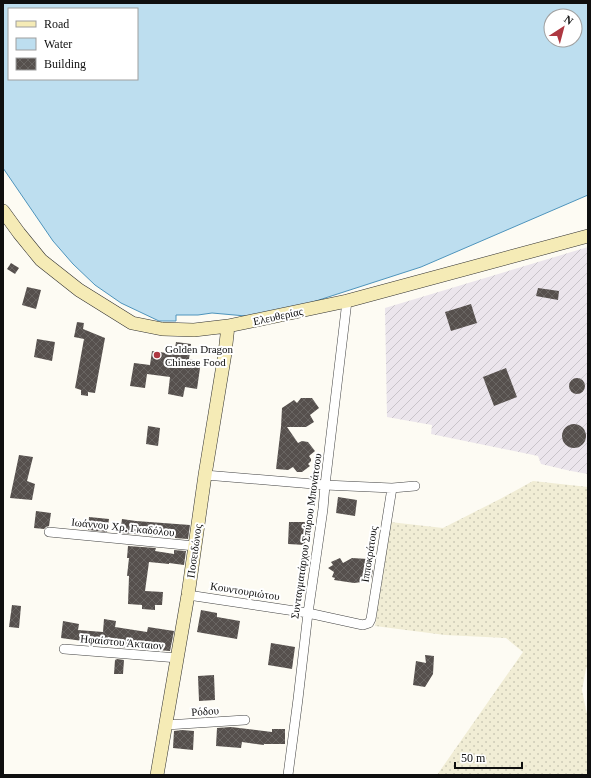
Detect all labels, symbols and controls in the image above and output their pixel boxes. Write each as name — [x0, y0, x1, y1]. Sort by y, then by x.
legend — [8, 8, 138, 80]
north arrow — [543, 8, 583, 48]
text: N — [562, 13, 576, 27]
text: Road — [44, 17, 69, 31]
text: Water — [44, 37, 72, 51]
text: Building — [44, 57, 86, 71]
street label: Ελευθερίας — [252, 305, 305, 327]
place label: Golden Dragon Chinese Food — [165, 343, 234, 368]
marker: Golden Dragon Chinese Food — [152, 350, 162, 360]
street label: Συνταγματάρχου Σπύρου Μπονάτσου — [288, 452, 324, 620]
street label: Ιωάννου Χρ. Γκαδόλου — [71, 516, 176, 538]
street label: Ποσειδώνος — [184, 523, 204, 579]
street label: Ιπποκράτους — [359, 524, 379, 583]
street label: Κουντουριώτου — [209, 580, 281, 603]
street label: Ηφαίστου Άκταιον — [80, 632, 164, 652]
street label: Ρόδου — [191, 704, 220, 718]
scale bar — [455, 744, 522, 770]
text: 50 m — [461, 751, 486, 765]

